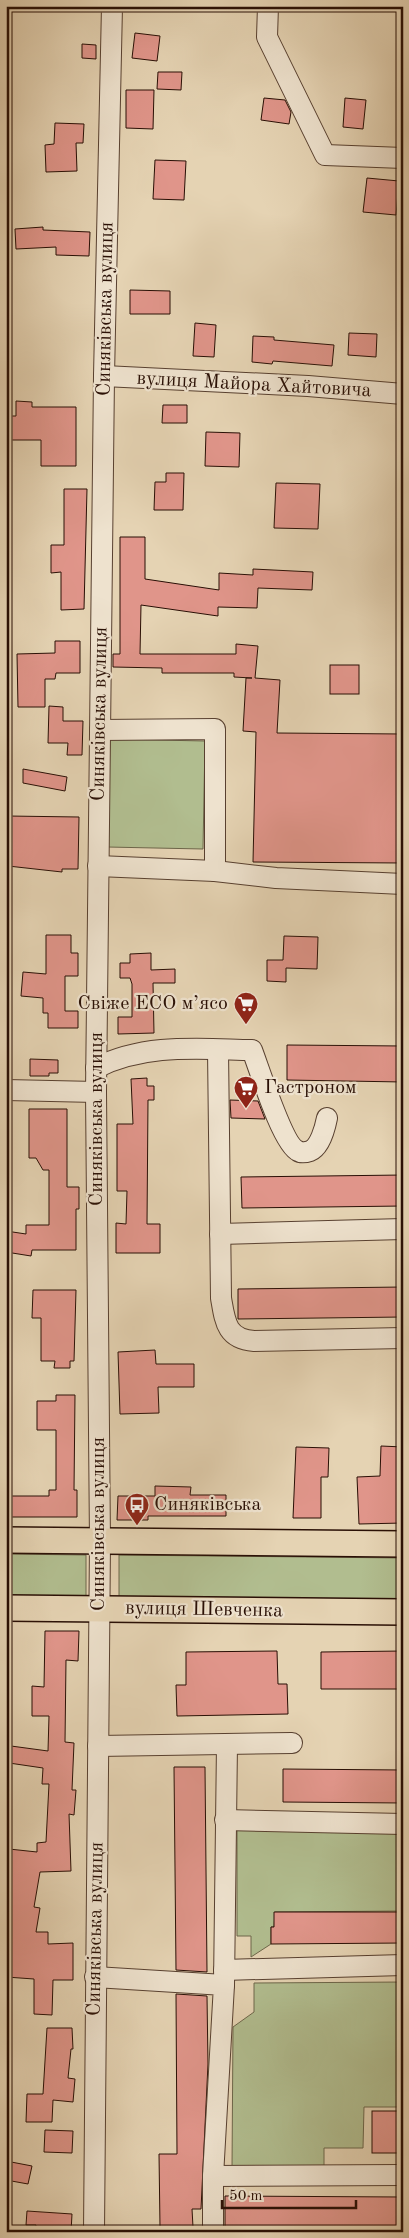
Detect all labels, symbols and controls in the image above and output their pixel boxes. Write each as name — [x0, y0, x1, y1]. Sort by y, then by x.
street label: Синяківська вулиця — [94, 222, 118, 396]
street label: вулиця Майора Хайтовича — [136, 369, 372, 401]
street label: Синяківська вулиця — [88, 627, 112, 801]
supermarket icon: Свіже ECO м’ясо — [233, 991, 259, 1025]
place label: Свіже ECO м’ясо — [77, 994, 228, 1014]
street label: Синяківська вулиця — [87, 1032, 107, 1206]
supermarket icon: Гастроном — [233, 1075, 259, 1109]
place label: Гастроном — [264, 1078, 357, 1098]
street label: Синяківська вулиця — [89, 1437, 109, 1611]
bus stop icon: Синяківська — [124, 1492, 150, 1526]
place label: Синяківська — [154, 1495, 262, 1515]
street label: вулиця Шевченка — [125, 1599, 283, 1621]
street label: Синяківська вулиця — [84, 1842, 108, 2016]
scale bar — [222, 2178, 355, 2210]
text: 50 m — [229, 2189, 263, 2204]

